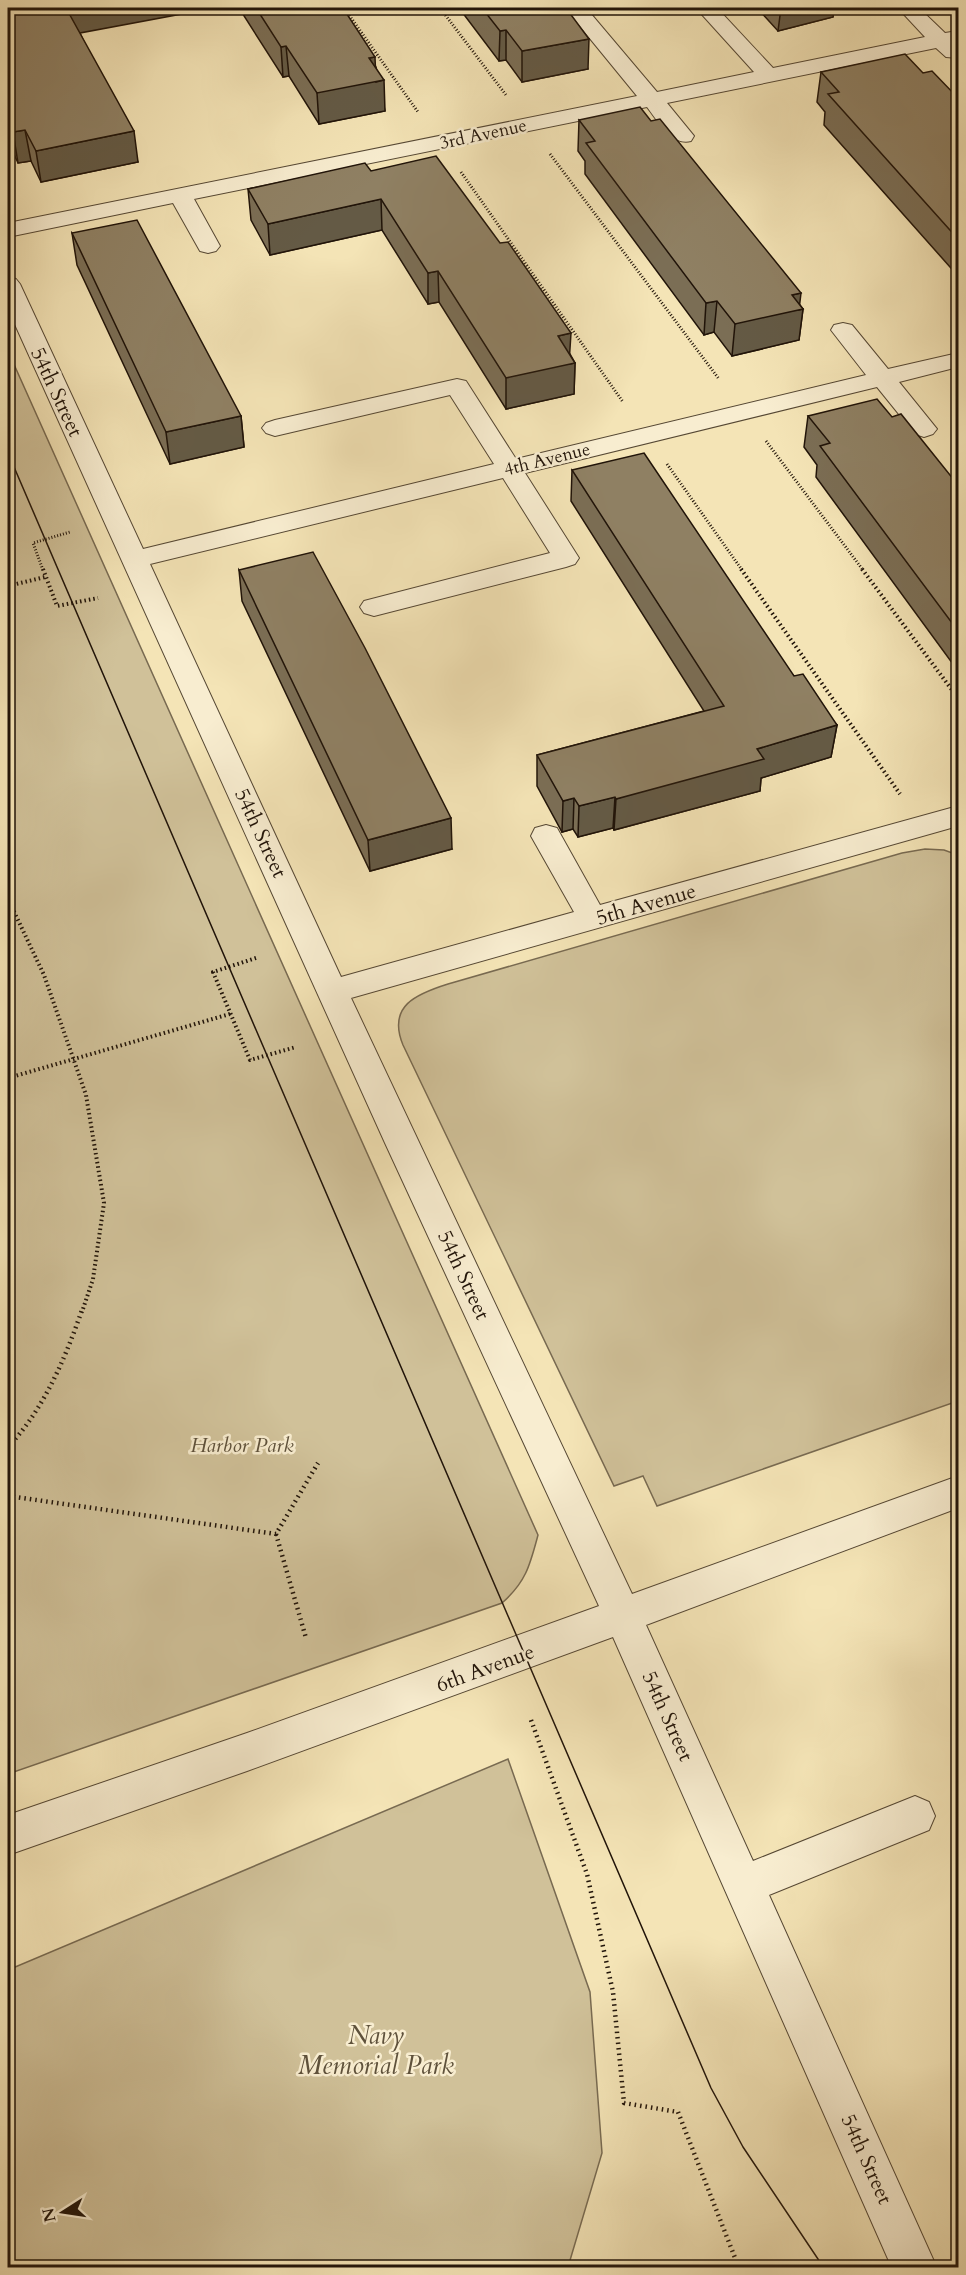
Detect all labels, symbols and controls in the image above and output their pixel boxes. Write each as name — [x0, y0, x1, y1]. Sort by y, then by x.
street label: 3rd Avenue — [437, 113, 529, 156]
street label: 54th Street — [23, 343, 90, 442]
street label: 4th Avenue — [501, 437, 593, 482]
street label: 54th Street — [227, 784, 294, 883]
street label: 5th Avenue — [593, 876, 699, 933]
street label: 54th Street — [430, 1226, 497, 1325]
park label: Harbor Park — [190, 1431, 294, 1460]
street label: 6th Avenue — [432, 1637, 538, 1700]
street label: 54th Street — [635, 1667, 700, 1766]
park label: Navy Memorial Park — [298, 2018, 454, 2083]
street label: 54th Street — [834, 2110, 899, 2209]
north arrow — [33, 2182, 93, 2242]
text: N — [37, 2206, 62, 2224]

